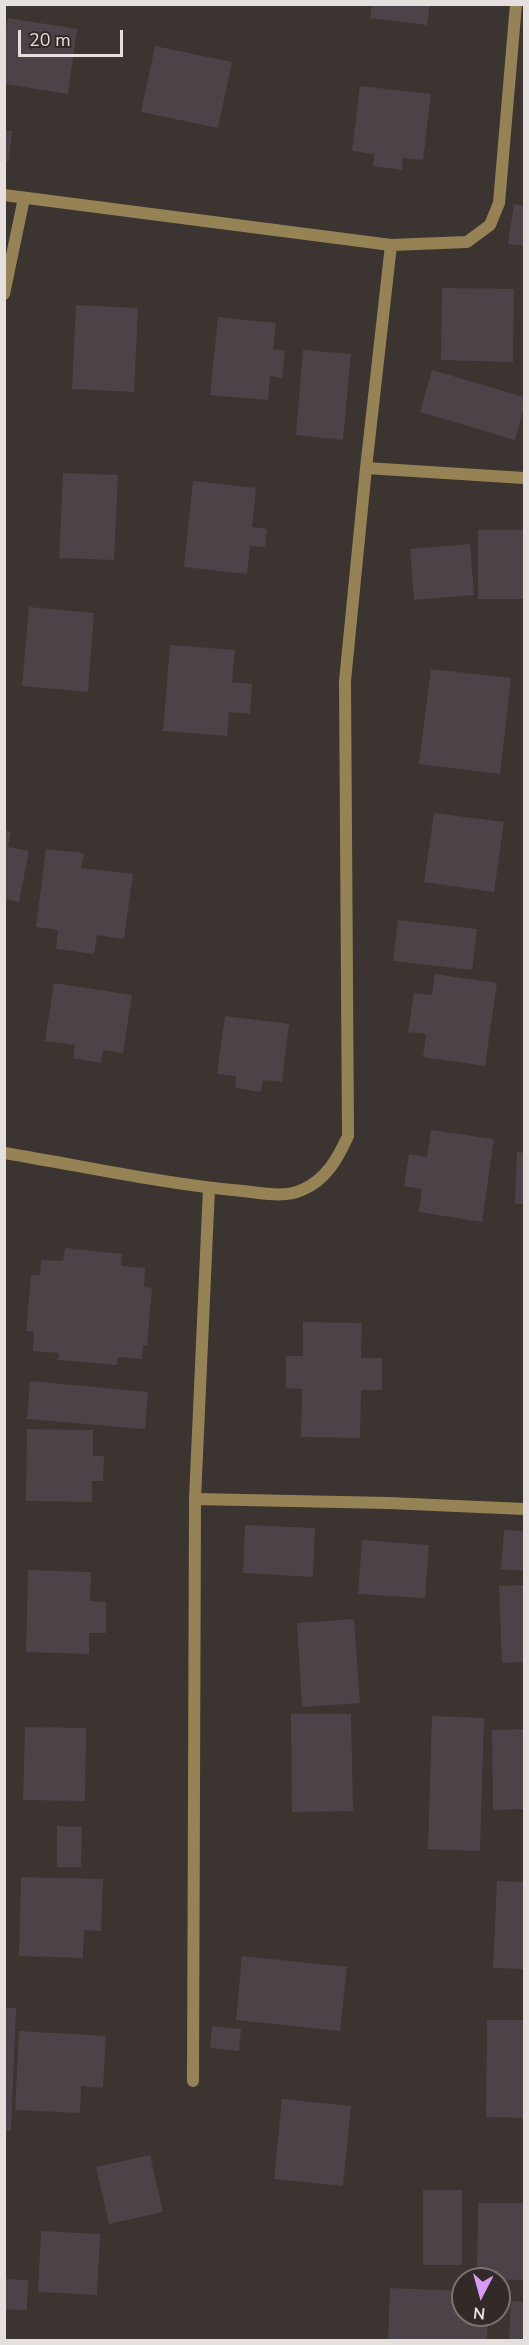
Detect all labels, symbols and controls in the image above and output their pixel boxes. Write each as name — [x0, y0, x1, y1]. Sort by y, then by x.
scale bar — [21, 18, 126, 56]
text: 20 m — [29, 28, 71, 52]
north arrow — [451, 2267, 511, 2327]
text: N — [472, 2301, 486, 2324]

